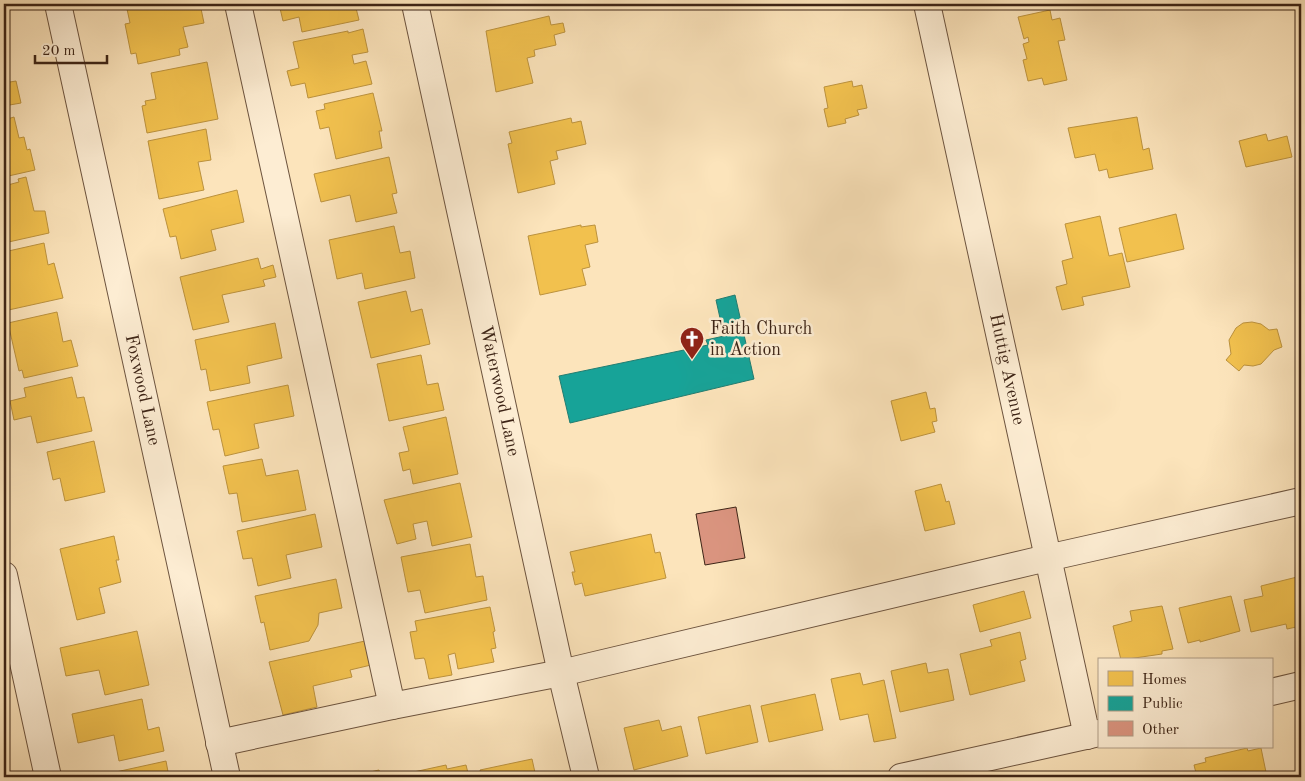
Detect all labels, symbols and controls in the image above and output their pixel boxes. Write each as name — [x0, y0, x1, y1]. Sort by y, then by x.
scale bar — [35, 32, 108, 64]
text: 20 m — [42, 44, 76, 59]
street label: Huttig Avenue — [986, 312, 1028, 427]
place label: Faith Church in Action — [710, 320, 813, 359]
street label: Waterwood Lane — [476, 324, 522, 458]
church icon: Faith Church in Action — [679, 326, 705, 360]
street label: Foxwood Lane — [121, 333, 163, 447]
legend — [1098, 658, 1272, 748]
text: Homes — [1142, 673, 1187, 688]
text: Public — [1142, 697, 1183, 712]
text: Other — [1142, 723, 1179, 738]

